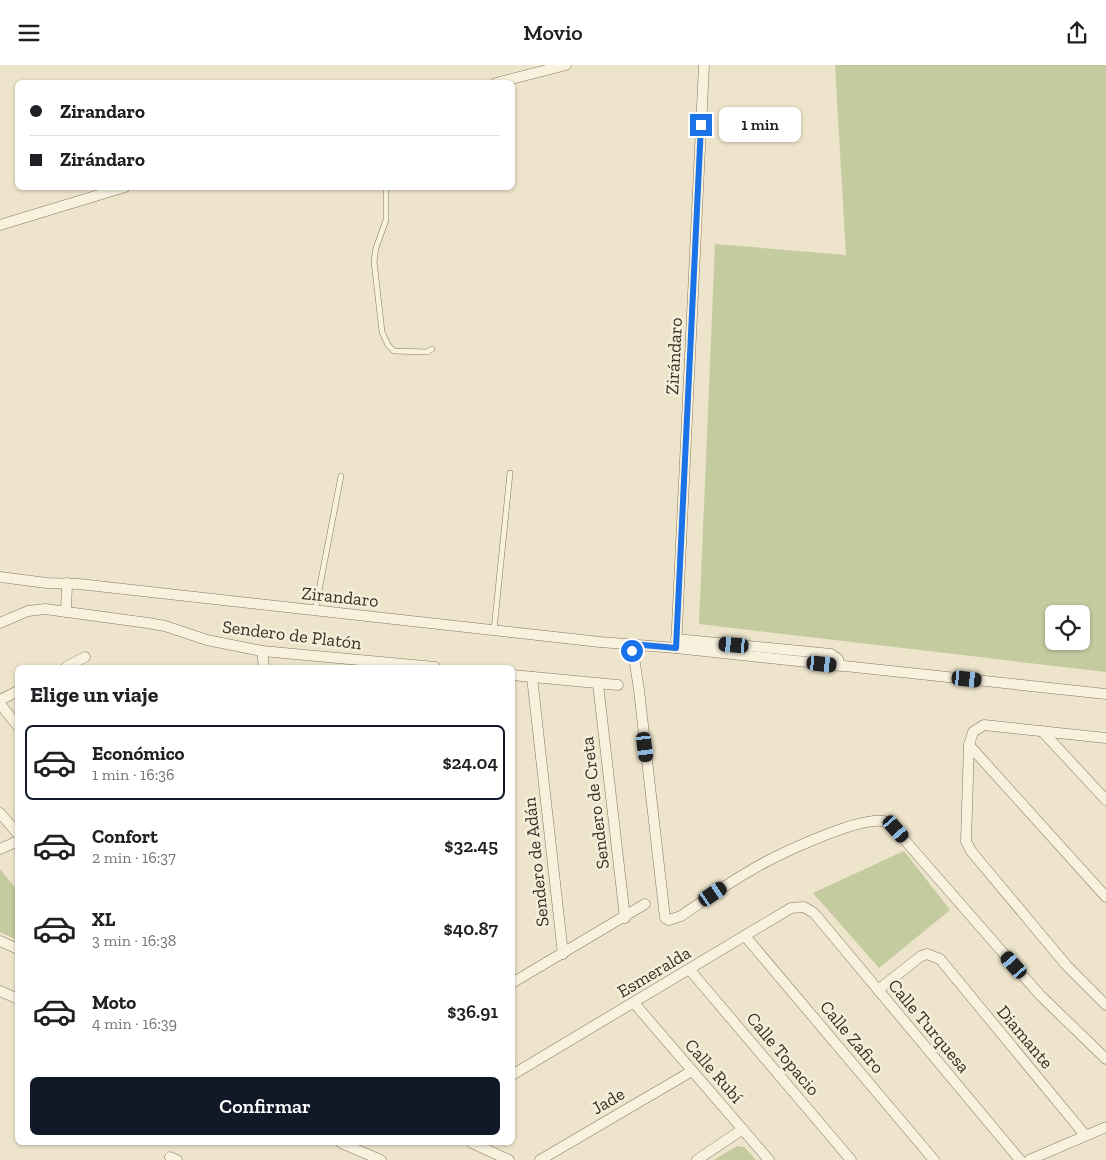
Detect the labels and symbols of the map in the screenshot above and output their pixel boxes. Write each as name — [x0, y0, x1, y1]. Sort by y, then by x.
callout: 1 min — [718, 107, 801, 143]
route end — [690, 114, 712, 136]
street label: Zirándaro — [661, 317, 687, 395]
street label: Zirandaro — [300, 582, 380, 612]
street label: Sendero de Platón — [221, 616, 364, 655]
car — [718, 636, 749, 654]
route start — [621, 640, 643, 662]
car — [806, 655, 837, 673]
car — [951, 670, 982, 688]
car — [635, 731, 654, 763]
street label: Sendero de Creta — [576, 735, 614, 870]
street label: Sendero de Adán — [518, 796, 554, 928]
car — [880, 813, 911, 845]
car — [696, 879, 729, 909]
street label: Esmeralda — [613, 941, 695, 1003]
car — [998, 949, 1029, 981]
street label: Calle Turquesa — [883, 975, 975, 1078]
street label: Calle Zafiro — [815, 996, 889, 1078]
street label: Diamante — [992, 1001, 1058, 1073]
street label: Calle Topacio — [742, 1008, 824, 1100]
street label: Calle Rubí — [680, 1034, 748, 1108]
street label: Jade — [587, 1083, 629, 1119]

